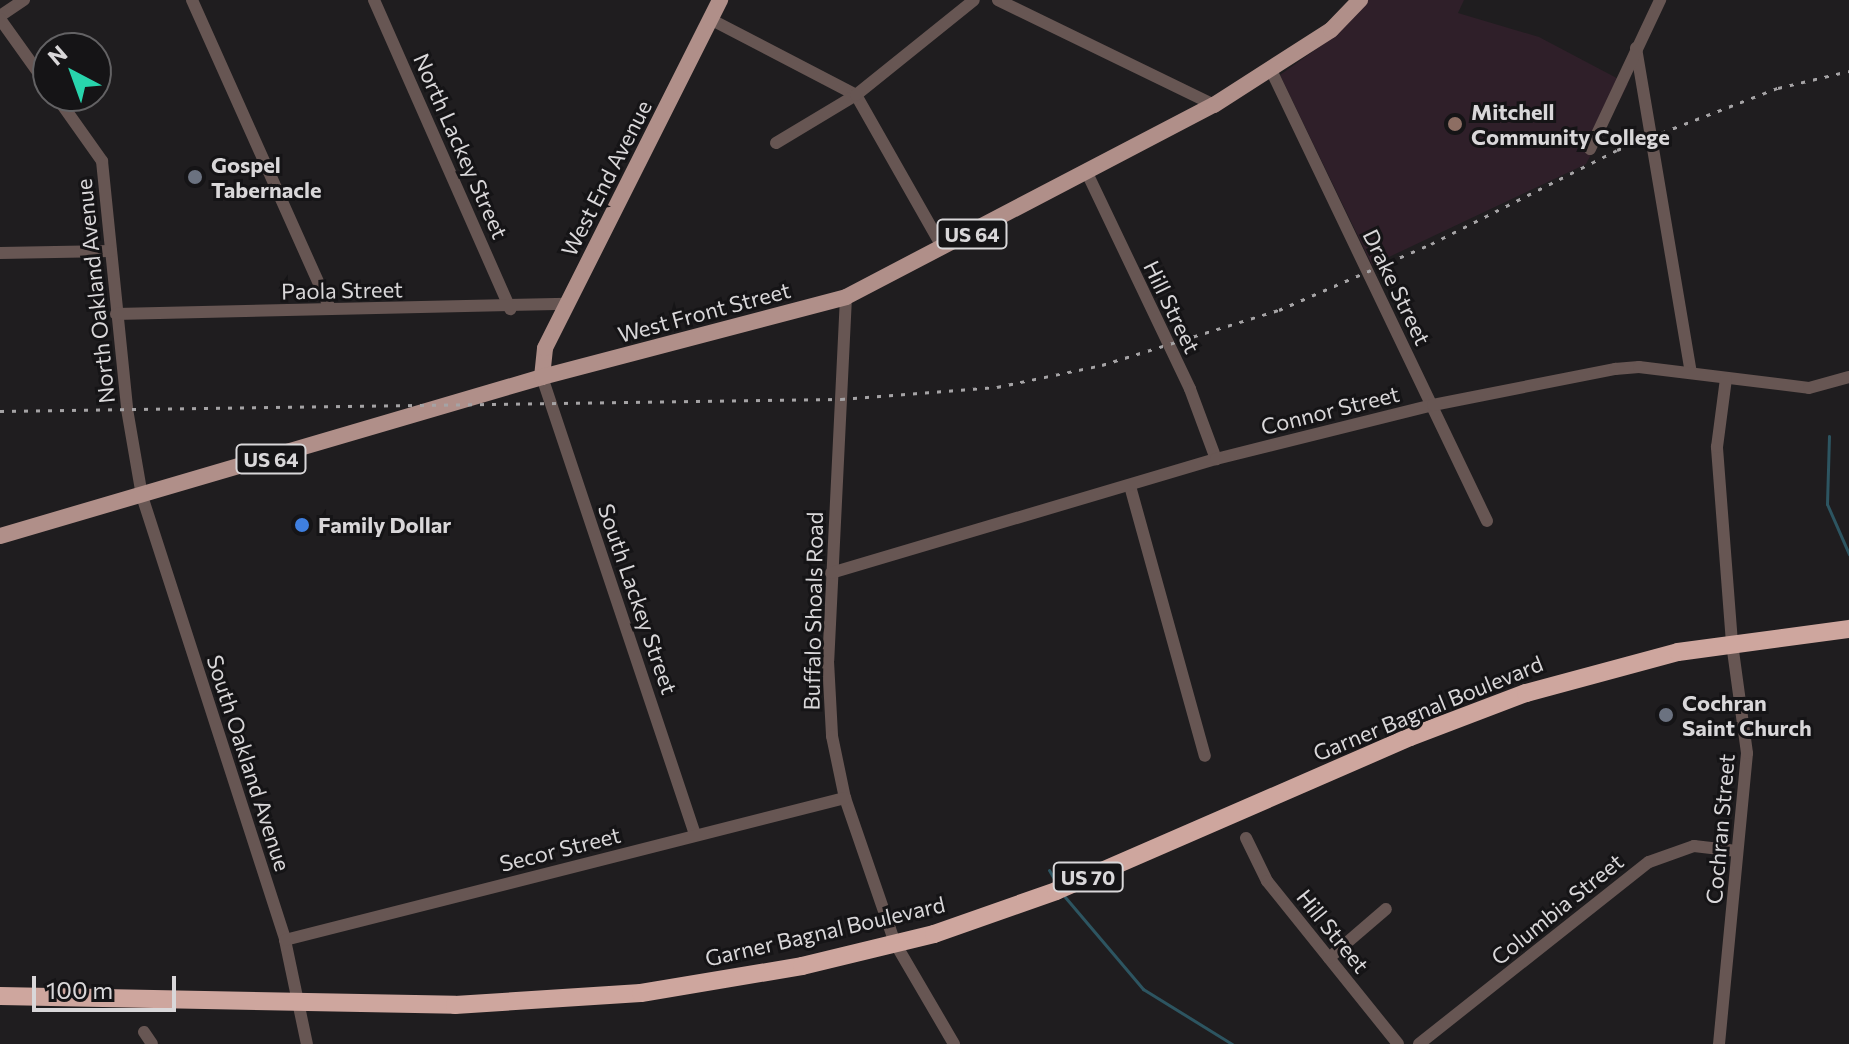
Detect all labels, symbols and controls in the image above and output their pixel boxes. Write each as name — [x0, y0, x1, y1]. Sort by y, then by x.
north arrow — [32, 32, 112, 112]
text: N — [42, 39, 72, 71]
street label: North Lackey Street — [408, 49, 514, 243]
street label: West End Avenue — [555, 96, 657, 260]
place label: Mitchell Community College — [1471, 98, 1670, 150]
marker: Mitchell Community College — [1446, 115, 1464, 133]
place label: Gospel Tabernacle — [211, 151, 322, 202]
marker: Gospel Tabernacle — [186, 168, 204, 186]
street label: North Oakland Avenue — [70, 177, 120, 405]
road number: US 64 — [936, 218, 1008, 250]
street label: Drake Street — [1358, 225, 1436, 349]
street label: Hill Street — [1138, 256, 1206, 358]
street label: Paola Street — [281, 276, 403, 304]
street label: West Front Street — [615, 276, 793, 348]
street label: Connor Street — [1258, 380, 1402, 440]
road number: US 64 — [235, 443, 307, 475]
street label: South Lackey Street — [593, 500, 683, 698]
street label: Buffalo Shoals Road — [798, 511, 828, 711]
place label: Family Dollar — [318, 512, 451, 538]
marker: Family Dollar — [293, 516, 311, 534]
street label: Garner Bagnal Boulevard — [1309, 650, 1547, 766]
street label: South Oakland Avenue — [202, 652, 296, 874]
place label: Cochran Saint Church — [1682, 689, 1812, 740]
marker: Cochran Saint Church — [1657, 706, 1675, 724]
street label: Cochran Street — [1700, 753, 1740, 905]
street label: Secor Street — [497, 821, 623, 877]
street label: Columbia Street — [1486, 848, 1628, 970]
road number: US 70 — [1052, 861, 1124, 893]
street label: Hill Street — [1291, 884, 1375, 978]
street label: Garner Bagnal Boulevard — [702, 891, 948, 971]
scale bar — [36, 960, 180, 1010]
text: 100 m — [46, 975, 113, 1004]

